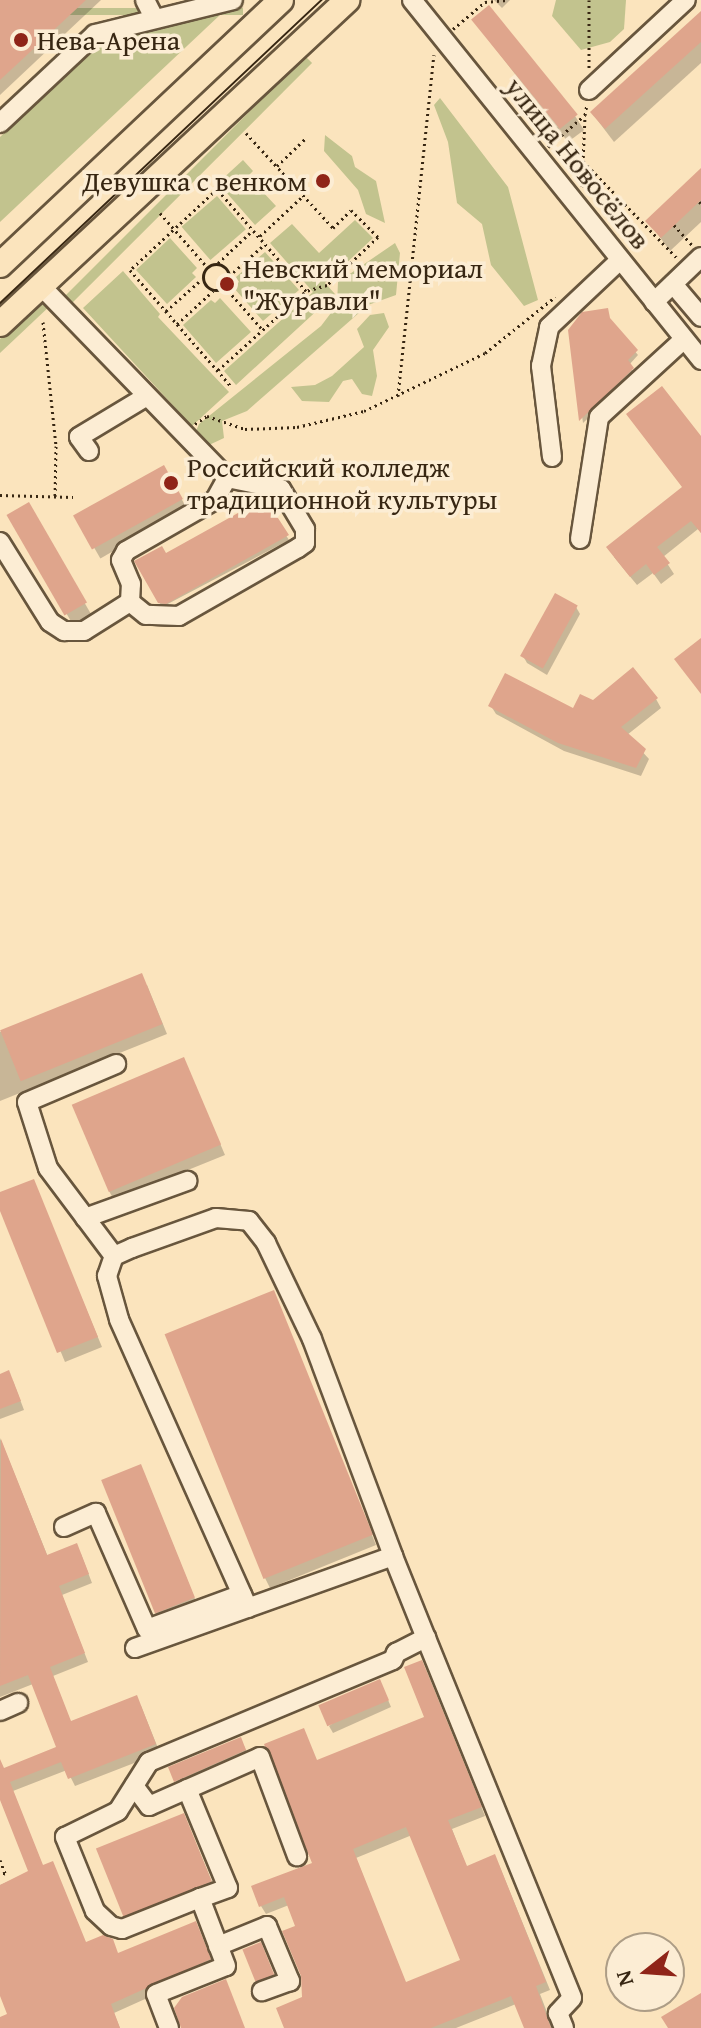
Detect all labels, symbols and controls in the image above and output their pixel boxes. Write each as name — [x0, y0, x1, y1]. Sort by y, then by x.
place label: Нева-Арена — [37, 23, 180, 57]
marker: Нева-Арена — [12, 31, 30, 49]
street label: улица Новосёлов — [498, 70, 658, 256]
place label: Девушка с венком — [82, 164, 307, 198]
marker: Девушка с венком — [314, 172, 332, 190]
place label: Невский мемориал "Журавли" — [243, 251, 483, 317]
marker: Невский мемориал "Журавли" — [218, 275, 236, 293]
place label: Российский колледж традиционной культуры — [187, 450, 497, 516]
marker: Российский колледж традиционной культуры — [162, 474, 180, 492]
north arrow — [605, 1932, 685, 2012]
text: N — [607, 1967, 641, 1990]

